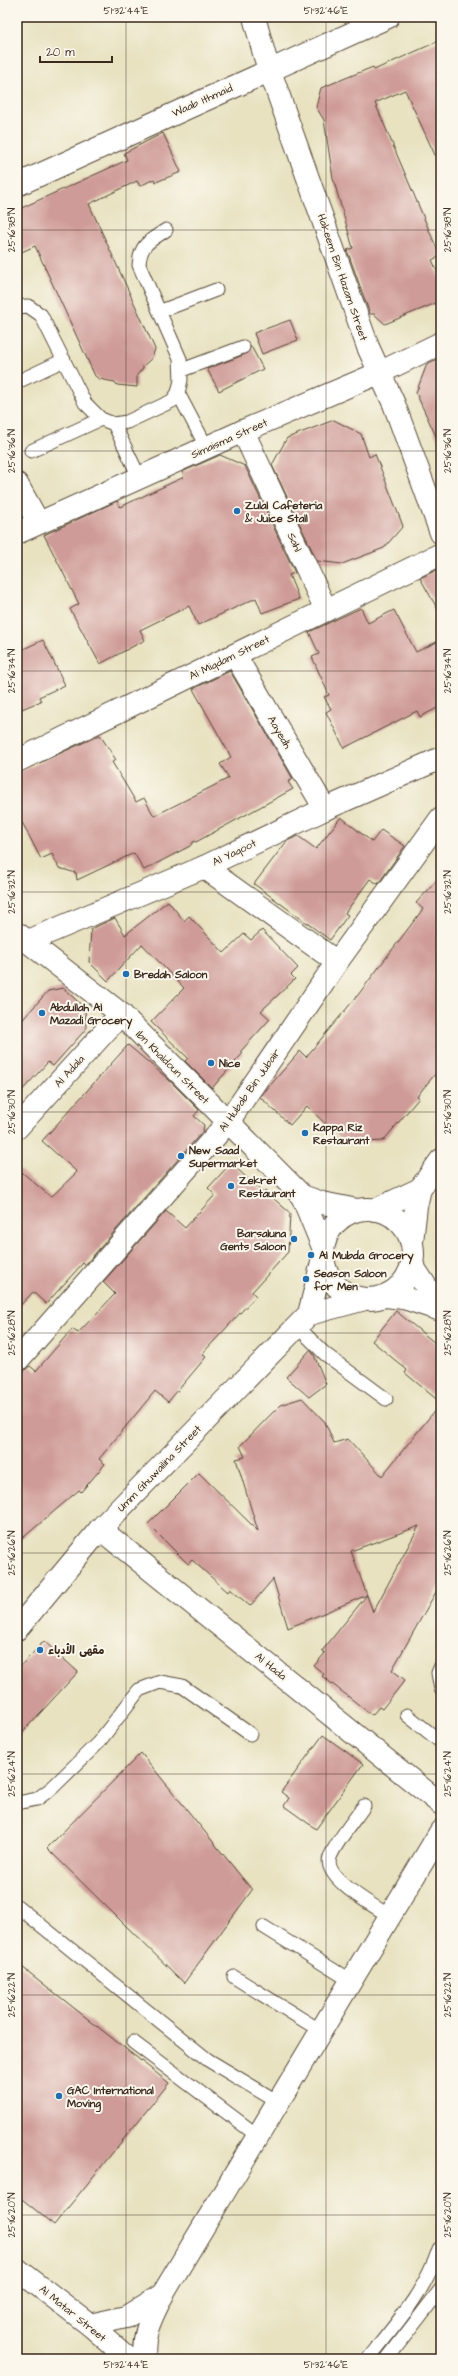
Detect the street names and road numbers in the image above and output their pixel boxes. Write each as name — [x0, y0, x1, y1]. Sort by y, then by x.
street label: Waab Ithmaid — [169, 80, 235, 121]
street label: Hakeem Bin Hazam Street — [314, 212, 372, 343]
street label: Simaisma Street — [188, 415, 270, 462]
street label: Sahl — [284, 530, 306, 555]
street label: Al Miqdam Street — [187, 631, 272, 683]
street label: Aayedh — [263, 713, 295, 752]
street label: Al Yaqoot — [210, 835, 259, 870]
street label: Ibn Khaldoun Street — [133, 1027, 213, 1108]
street label: Al Hubab Bin Jubair — [215, 1046, 284, 1135]
street label: Al Adala — [51, 1052, 88, 1091]
street label: Umm Ghuwailina Street — [114, 1421, 205, 1515]
street label: Al Hada — [252, 1649, 290, 1684]
street label: Al Matar Street — [36, 2282, 110, 2345]

